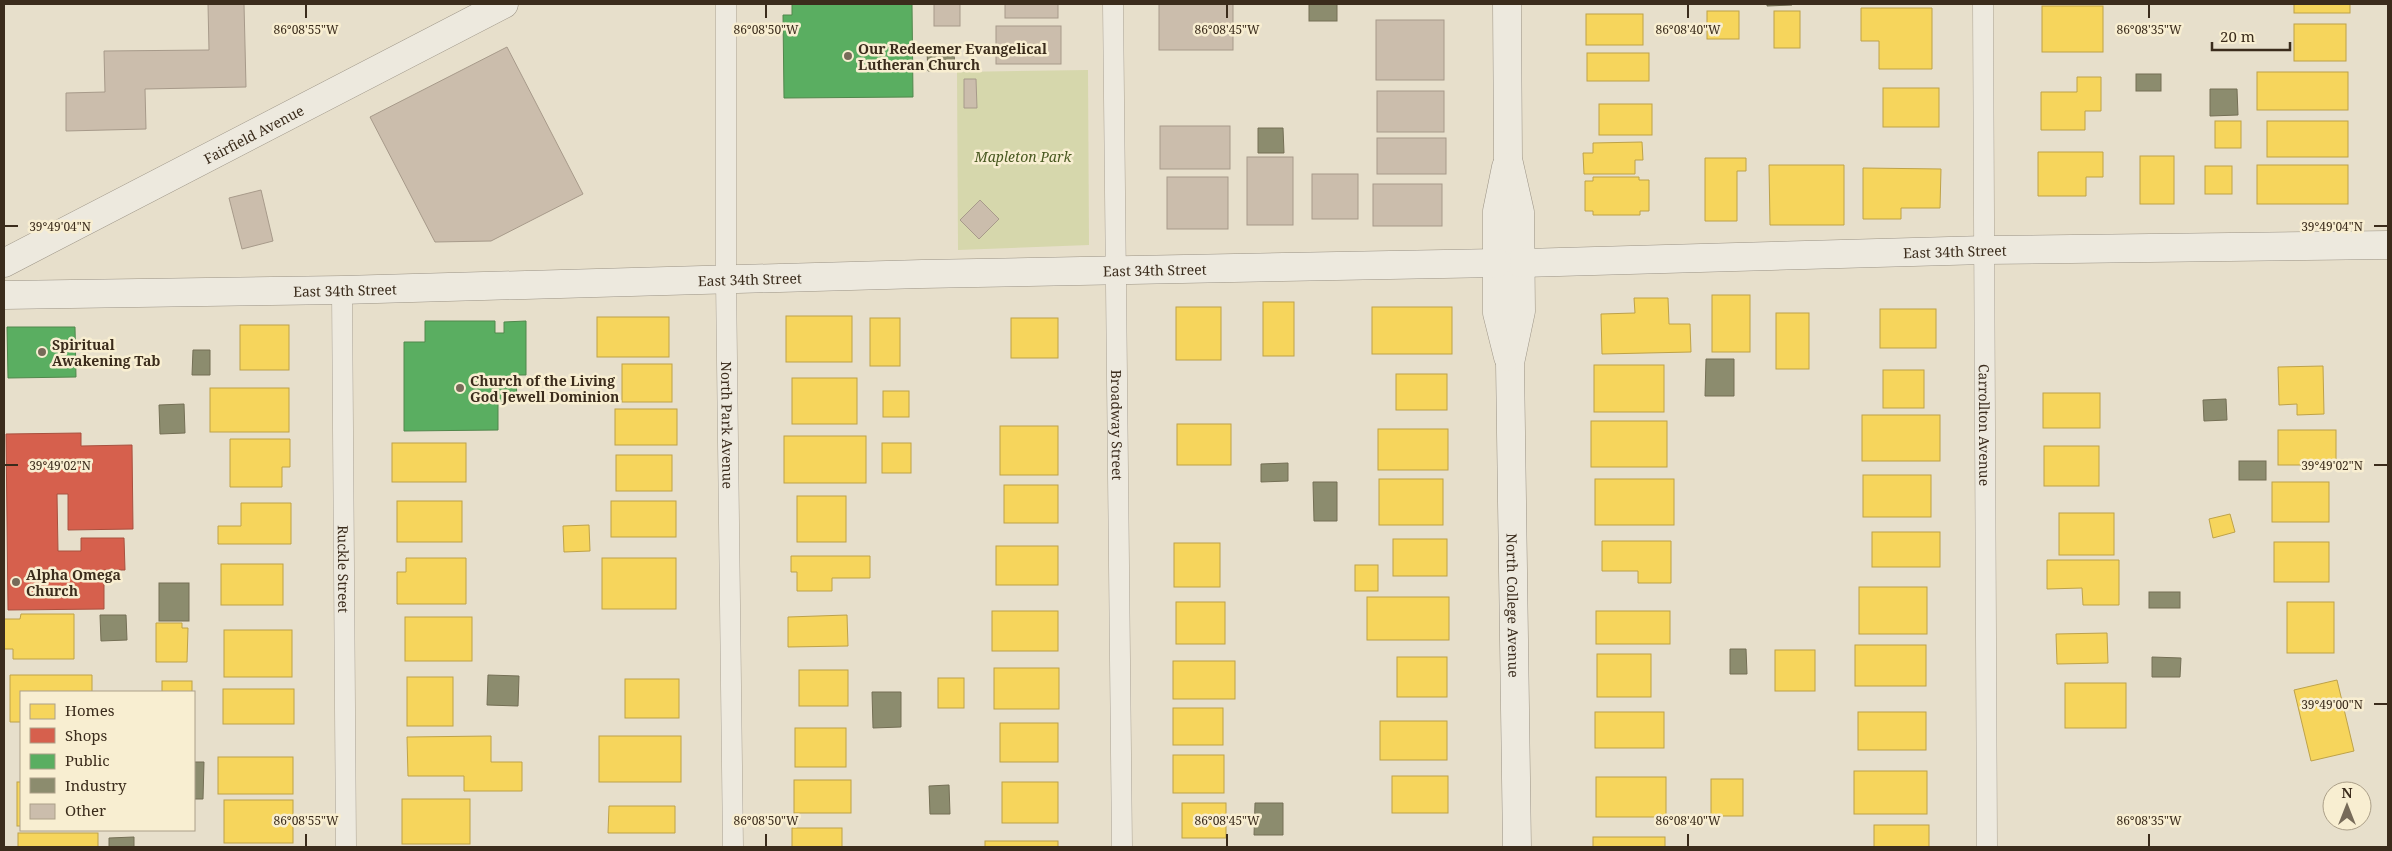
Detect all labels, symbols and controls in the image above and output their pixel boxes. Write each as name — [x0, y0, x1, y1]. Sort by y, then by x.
scale bar — [2212, 20, 2290, 52]
text: 86°08'55"W — [273, 21, 339, 38]
text: 86°08'50"W — [733, 21, 799, 38]
text: 86°08'45"W — [1194, 21, 1260, 38]
text: 86°08'40"W — [1655, 21, 1721, 38]
text: 86°08'35"W — [2116, 21, 2182, 38]
text: 20 m — [2220, 26, 2255, 46]
place label: Our Redeemer Evangelical Lutheran Church — [858, 39, 1047, 74]
marker: Our Redeemer Evangelical Lutheran Church — [842, 50, 854, 62]
street label: Fairfield Avenue — [200, 100, 307, 168]
park label: Mapleton Park — [974, 147, 1073, 166]
text: 39°49'04"N — [29, 218, 91, 235]
text: 39°49'04"N — [2301, 218, 2363, 235]
street label: East 34th Street — [1903, 240, 2007, 262]
street label: East 34th Street — [1103, 259, 1207, 280]
street label: East 34th Street — [698, 268, 802, 290]
street label: East 34th Street — [293, 279, 397, 300]
place label: Spiritual Awakening Tab — [52, 335, 160, 370]
marker: Spiritual Awakening Tab — [36, 346, 48, 358]
street label: North Park Avenue — [718, 361, 738, 489]
street label: Carrollton Avenue — [1975, 364, 1995, 486]
street label: Broadway Street — [1107, 370, 1128, 480]
place label: Church of the Living God Jewell Dominion — [470, 371, 619, 406]
marker: Church of the Living God Jewell Dominion — [454, 382, 466, 394]
text: 39°49'02"N — [29, 457, 91, 474]
text: 39°49'02"N — [2301, 457, 2363, 474]
street label: Ruckle Street — [334, 525, 354, 613]
street label: North College Avenue — [1503, 533, 1524, 678]
place label: Alpha Omega Church — [26, 565, 121, 600]
marker: Alpha Omega Church — [10, 576, 22, 588]
legend — [20, 691, 195, 831]
text: 39°49'00"N — [2301, 696, 2363, 713]
text: Homes — [65, 700, 115, 720]
text: Shops — [65, 725, 108, 745]
text: Public — [65, 750, 110, 770]
text: Industry — [65, 775, 127, 795]
north arrow — [2322, 781, 2372, 831]
text: N — [2341, 783, 2353, 802]
text: Other — [65, 800, 106, 820]
text: 86°08'55"W — [273, 812, 339, 829]
text: 86°08'50"W — [733, 812, 799, 829]
text: 86°08'45"W — [1194, 812, 1260, 829]
text: 86°08'40"W — [1655, 812, 1721, 829]
text: 86°08'35"W — [2116, 812, 2182, 829]

